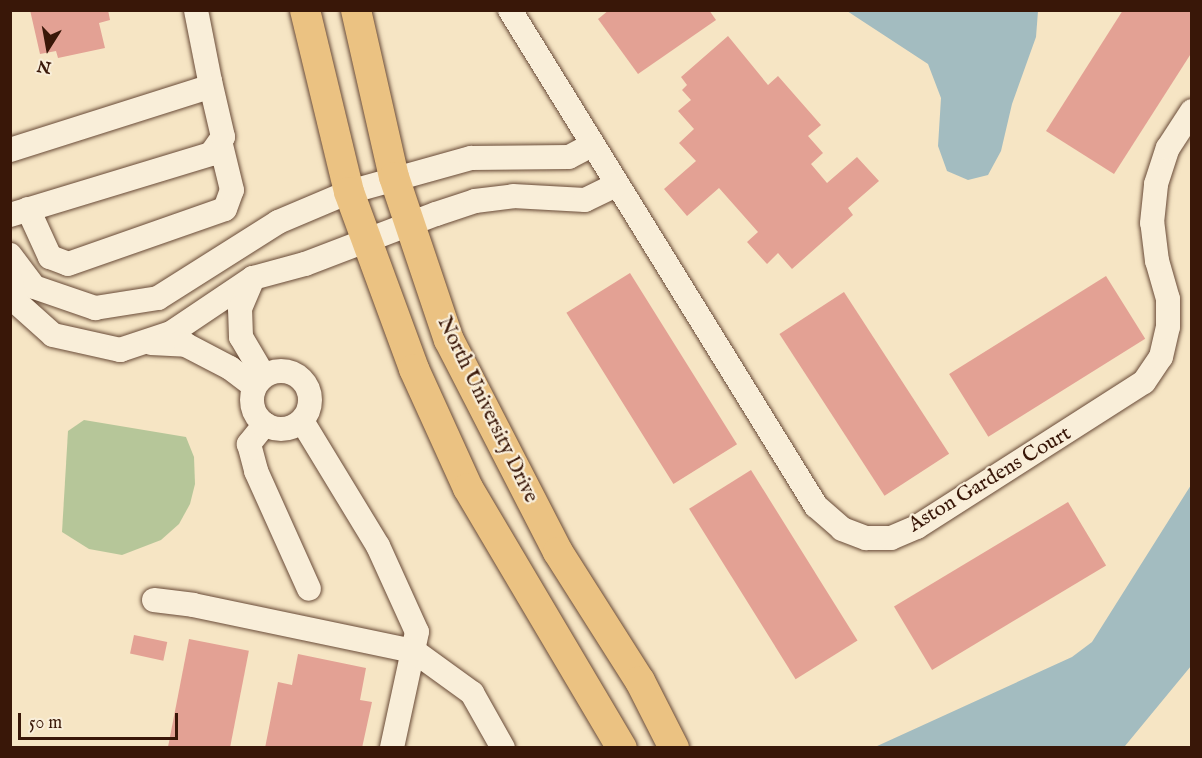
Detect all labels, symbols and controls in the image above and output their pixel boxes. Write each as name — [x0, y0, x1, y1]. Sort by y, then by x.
north arrow — [18, 18, 78, 78]
text: N — [36, 55, 53, 77]
street label: North University Drive — [431, 313, 543, 507]
street label: Aston Gardens Court — [904, 421, 1076, 539]
scale bar — [21, 701, 182, 739]
text: 50 m — [29, 712, 62, 735]

